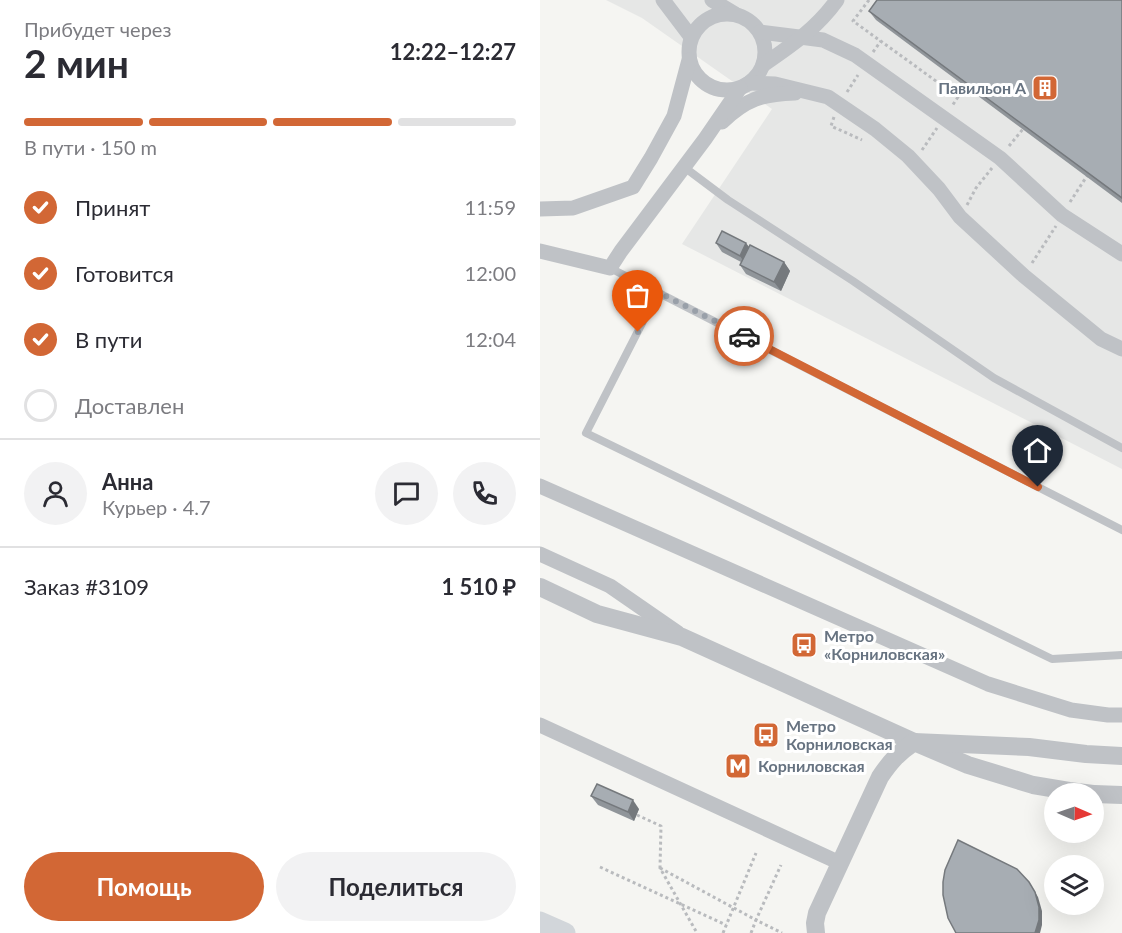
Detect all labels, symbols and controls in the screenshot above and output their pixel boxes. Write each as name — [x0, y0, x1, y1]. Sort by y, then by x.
text: Прибудет через — [24, 17, 171, 41]
text: 12:22–12:27 — [390, 38, 516, 65]
text: 2 мин — [24, 40, 129, 86]
building icon: Павильон А — [1030, 73, 1060, 103]
place label: Павильон А — [938, 78, 1027, 97]
text: В пути · 150 m — [24, 135, 157, 159]
icon: check — [24, 191, 57, 224]
text: Принят — [75, 194, 150, 221]
text: 11:59 — [465, 195, 516, 219]
icon: check — [24, 257, 57, 290]
text: Готовится — [75, 260, 174, 287]
text: 12:00 — [465, 261, 516, 285]
pin — [612, 270, 663, 332]
icon: bag — [621, 279, 654, 312]
courier — [714, 306, 774, 366]
icon: car — [728, 320, 761, 353]
icon: check — [24, 323, 57, 356]
text: В пути — [75, 326, 142, 353]
text: 12:04 — [465, 327, 516, 351]
text: Доставлен — [75, 392, 184, 419]
pin — [1012, 425, 1063, 487]
icon: home — [1021, 434, 1054, 467]
button: person — [24, 462, 87, 525]
button: chat — [375, 462, 438, 525]
button: phone — [453, 462, 516, 525]
text: Анна — [102, 468, 153, 495]
text: Курьер · 4.7 — [102, 495, 211, 519]
text: Заказ #3109 — [24, 573, 149, 600]
text: 1 510 ₽ — [441, 573, 516, 600]
place label: Метро «Корниловская» — [824, 626, 945, 663]
bus stop icon: Метро «Корниловская» — [789, 630, 819, 660]
place label: Метро Корниловская — [786, 716, 893, 753]
bus stop icon: Метро Корниловская — [751, 720, 781, 750]
metro station icon: Корниловская — [723, 751, 753, 781]
place label: Корниловская — [758, 756, 865, 775]
north arrow — [1044, 783, 1104, 843]
map controls — [1044, 783, 1104, 915]
button: Помощь — [24, 852, 264, 921]
button: Поделиться — [276, 852, 516, 921]
button: layers — [1044, 855, 1104, 915]

